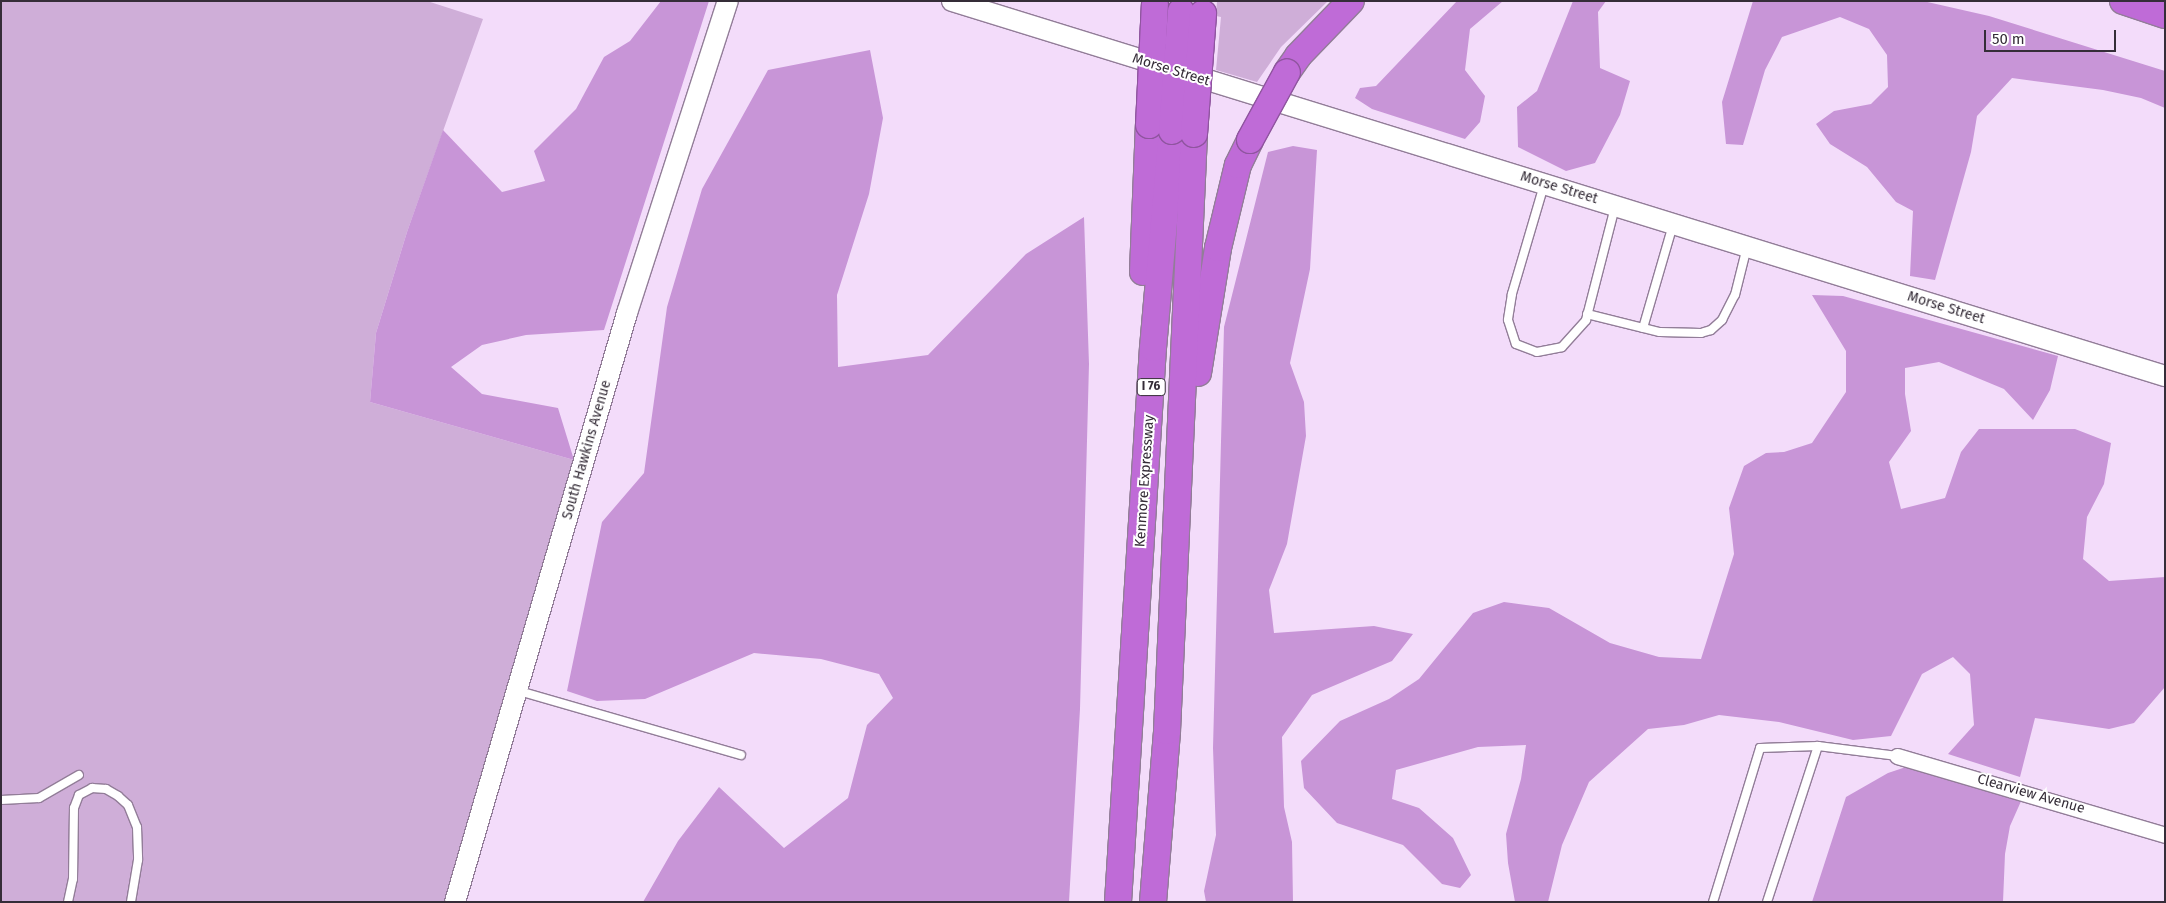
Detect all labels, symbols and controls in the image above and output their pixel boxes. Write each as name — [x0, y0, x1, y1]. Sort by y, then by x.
scale bar — [1986, 20, 2118, 52]
text: 50 m — [1992, 30, 2025, 48]
street label: Morse Street — [1130, 50, 1212, 90]
street label: Morse Street — [1518, 168, 1600, 208]
street label: Morse Street — [1905, 288, 1987, 328]
street label: South Hawkins Avenue — [559, 378, 615, 522]
road number: I 76 — [1136, 378, 1166, 397]
street label: Kenmore Expressway — [1132, 414, 1158, 548]
street label: Clearview Avenue — [1975, 771, 2087, 817]

